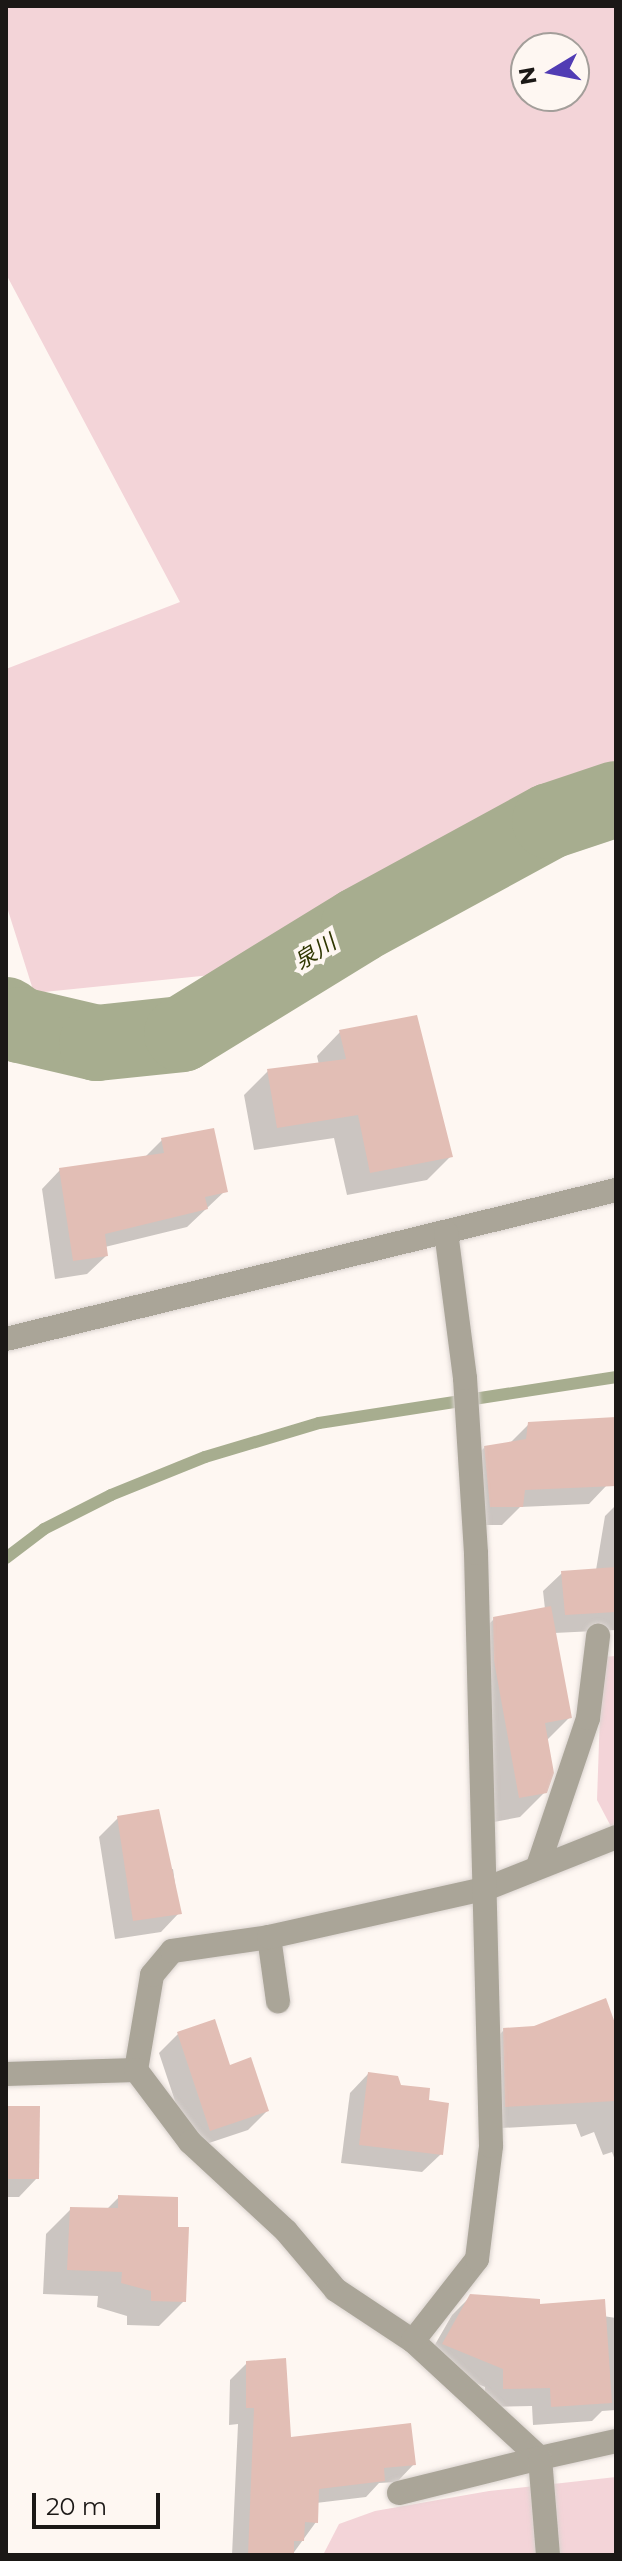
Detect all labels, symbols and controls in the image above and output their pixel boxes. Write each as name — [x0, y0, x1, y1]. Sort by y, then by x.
north arrow — [510, 32, 590, 112]
text: N — [513, 65, 543, 87]
water label: 泉川 — [289, 929, 341, 975]
scale bar — [36, 2477, 164, 2527]
text: 20 m — [46, 2492, 107, 2521]

